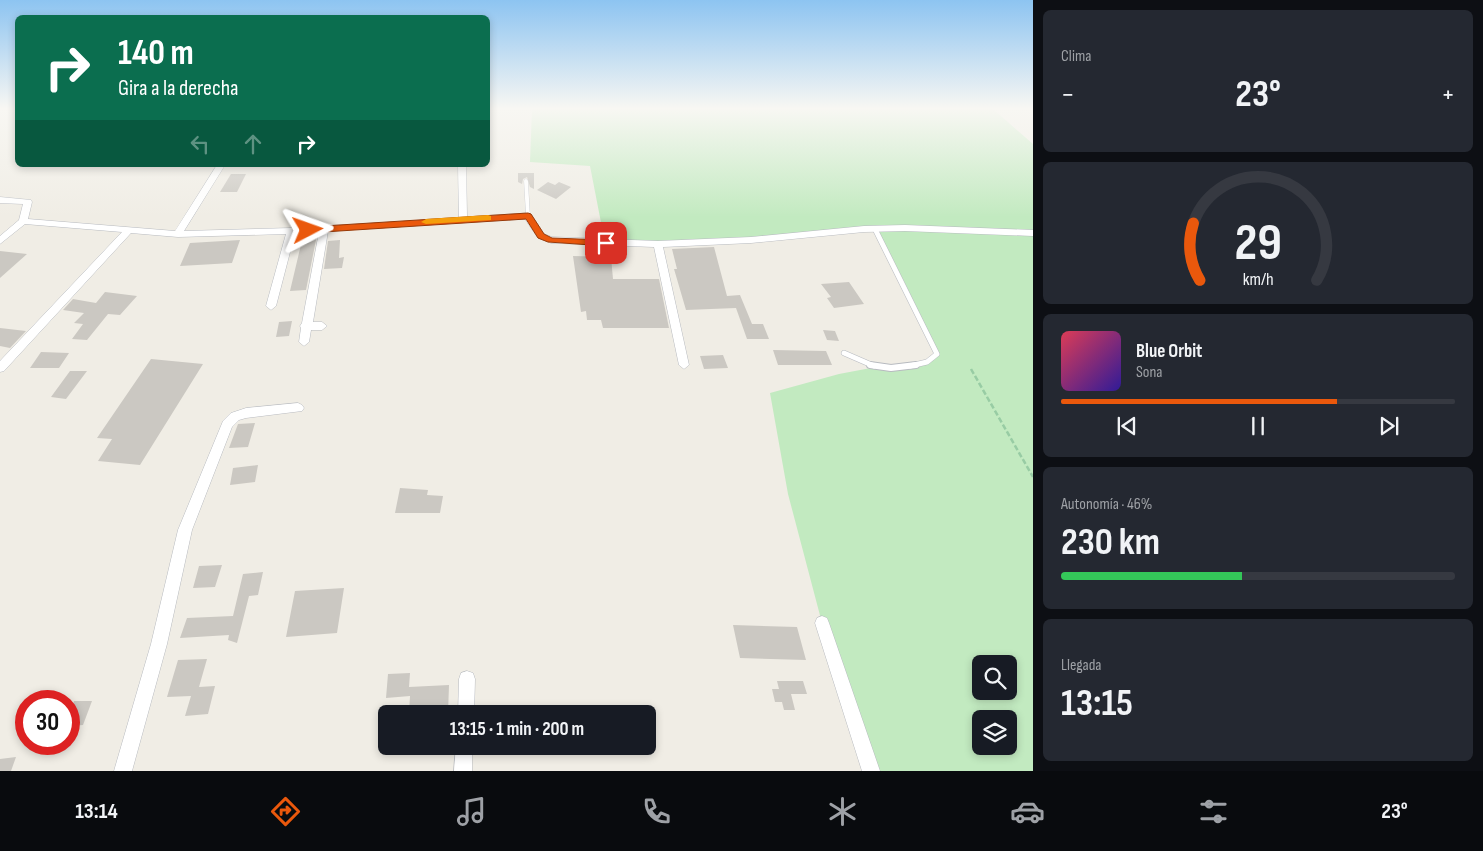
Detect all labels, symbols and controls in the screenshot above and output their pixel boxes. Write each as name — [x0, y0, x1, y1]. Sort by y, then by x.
text: 140 m — [118, 32, 194, 75]
icon: right — [35, 35, 100, 100]
text: Clima — [1061, 47, 1091, 66]
text: 23° — [1235, 72, 1281, 117]
text: Gira a la derecha — [118, 75, 239, 102]
text: − — [1061, 78, 1075, 111]
text: + — [1441, 78, 1455, 111]
icon: left — [186, 130, 214, 158]
icon: ahead — [239, 130, 267, 158]
icon: right — [292, 130, 320, 158]
position arrow — [281, 203, 333, 255]
text: 29 — [1234, 212, 1282, 275]
pin — [585, 222, 627, 264]
icon: arrive — [592, 229, 620, 257]
text: km/h — [1243, 269, 1273, 290]
text: Blue Orbit — [1136, 340, 1202, 363]
text: Sona — [1136, 363, 1163, 382]
icon: previous — [1113, 412, 1141, 440]
icon: pause — [1244, 412, 1272, 440]
icon: next — [1375, 412, 1403, 440]
text: Autonomía · 46% — [1061, 495, 1152, 514]
text: 230 km — [1061, 520, 1160, 565]
map controls — [972, 655, 1017, 755]
button: search — [972, 655, 1017, 700]
text: Llegada — [1061, 656, 1102, 675]
text: 13:15 — [1061, 681, 1133, 726]
speed limit sign: 30 — [15, 690, 80, 755]
button: layers — [972, 710, 1017, 755]
text: 13:15 · 1 min · 200 m — [450, 718, 584, 741]
icon: directions — [268, 794, 303, 829]
icon: music — [454, 794, 489, 829]
icon: phone — [639, 794, 674, 829]
icon: climate — [825, 794, 860, 829]
icon: car — [1010, 794, 1045, 829]
icon: filters — [1196, 794, 1231, 829]
text: 13:14 — [75, 798, 118, 825]
text: 23° — [1381, 798, 1408, 825]

